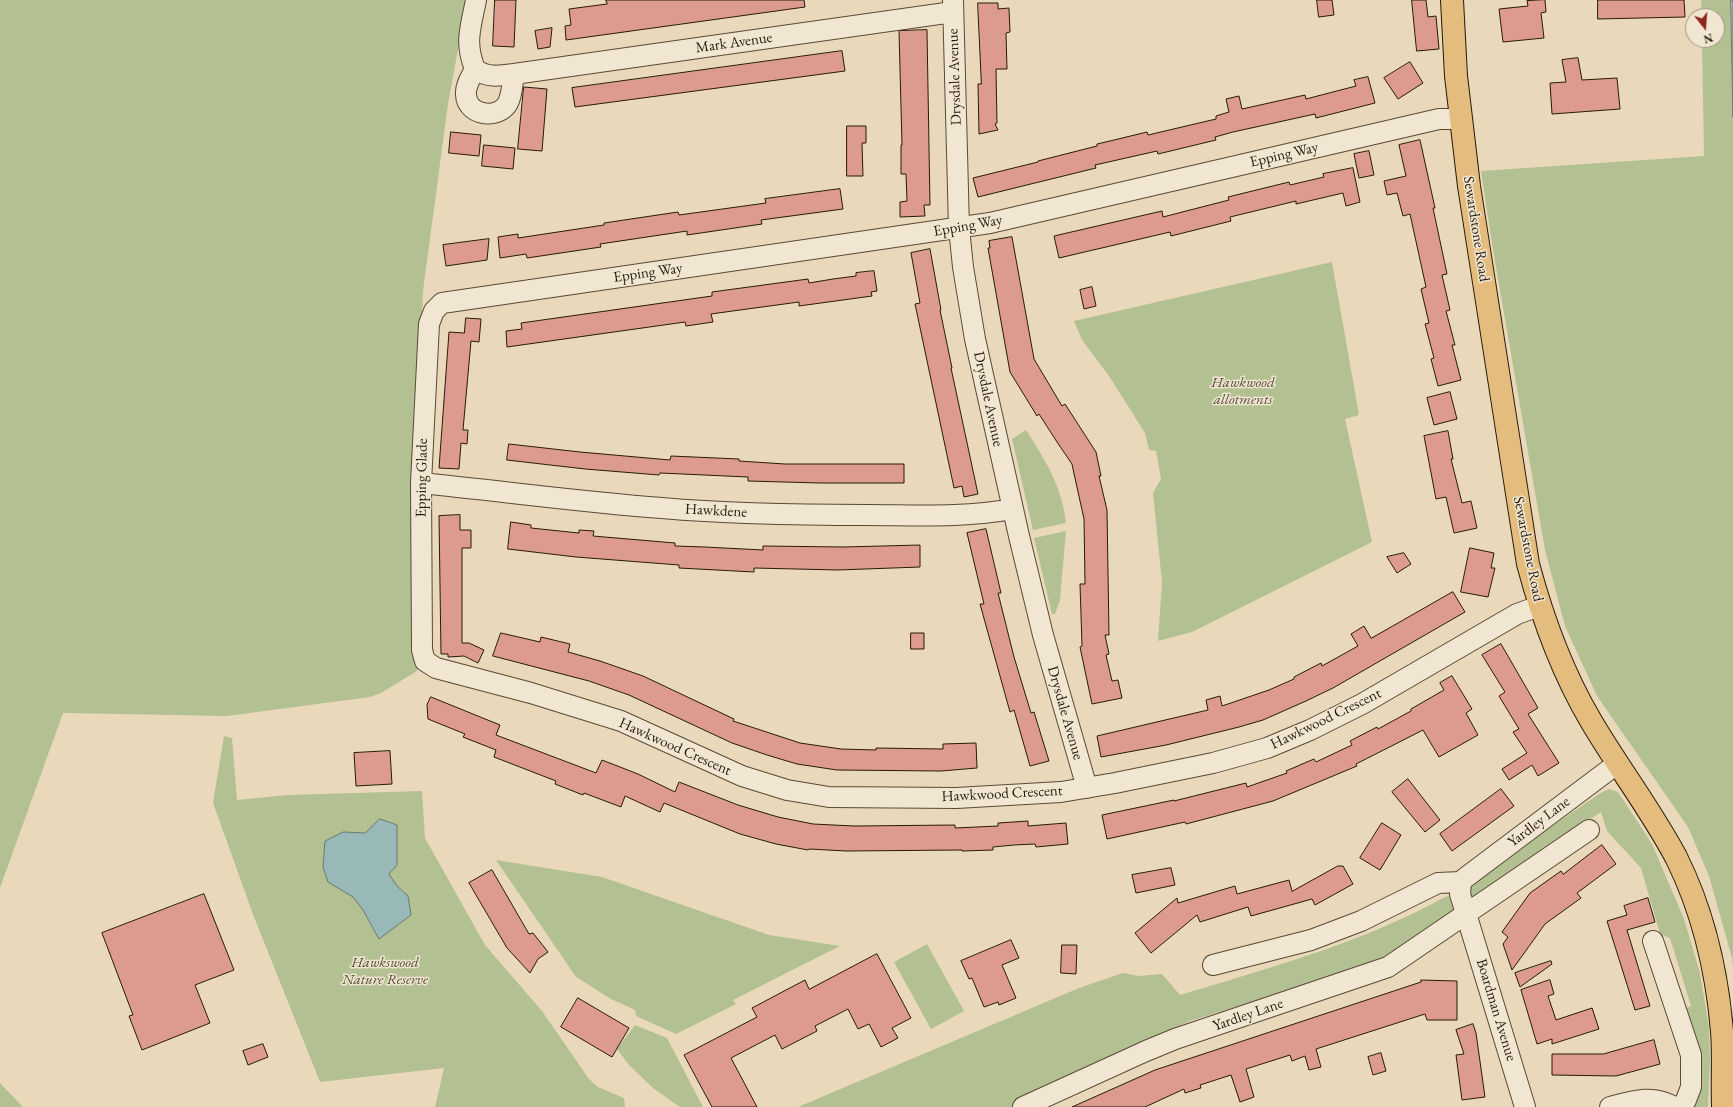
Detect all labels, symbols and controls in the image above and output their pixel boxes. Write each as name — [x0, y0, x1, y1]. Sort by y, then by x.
north arrow — [1685, 8, 1725, 48]
street label: Drysdale Avenue — [944, 28, 966, 126]
street label: Mark Avenue — [694, 29, 774, 57]
text: N — [1702, 31, 1715, 47]
street label: Epping Way — [1248, 138, 1320, 172]
street label: Sewardstone Road — [1459, 175, 1493, 283]
street label: Epping Way — [932, 211, 1004, 241]
street label: Epping Way — [612, 259, 684, 287]
street label: Drysdale Avenue — [969, 350, 1007, 448]
park label: Hawkwood allotments — [1211, 374, 1275, 409]
street label: Epping Glade — [412, 438, 432, 518]
street label: Sewardstone Road — [1509, 495, 1547, 603]
street label: Hawkdene — [684, 500, 748, 522]
street label: Drysdale Avenue — [1043, 664, 1087, 762]
street label: Hawkwood Crescent — [1268, 684, 1384, 754]
street label: Hawkwood Crescent — [616, 714, 734, 780]
street label: Hawkwood Crescent — [941, 782, 1063, 806]
street label: Yardley Lane — [1504, 793, 1574, 851]
park label: Hawkswood Nature Reserve — [342, 954, 428, 989]
street label: Boardman Avenue — [1472, 957, 1520, 1063]
street label: Yardley Lane — [1210, 995, 1286, 1035]

